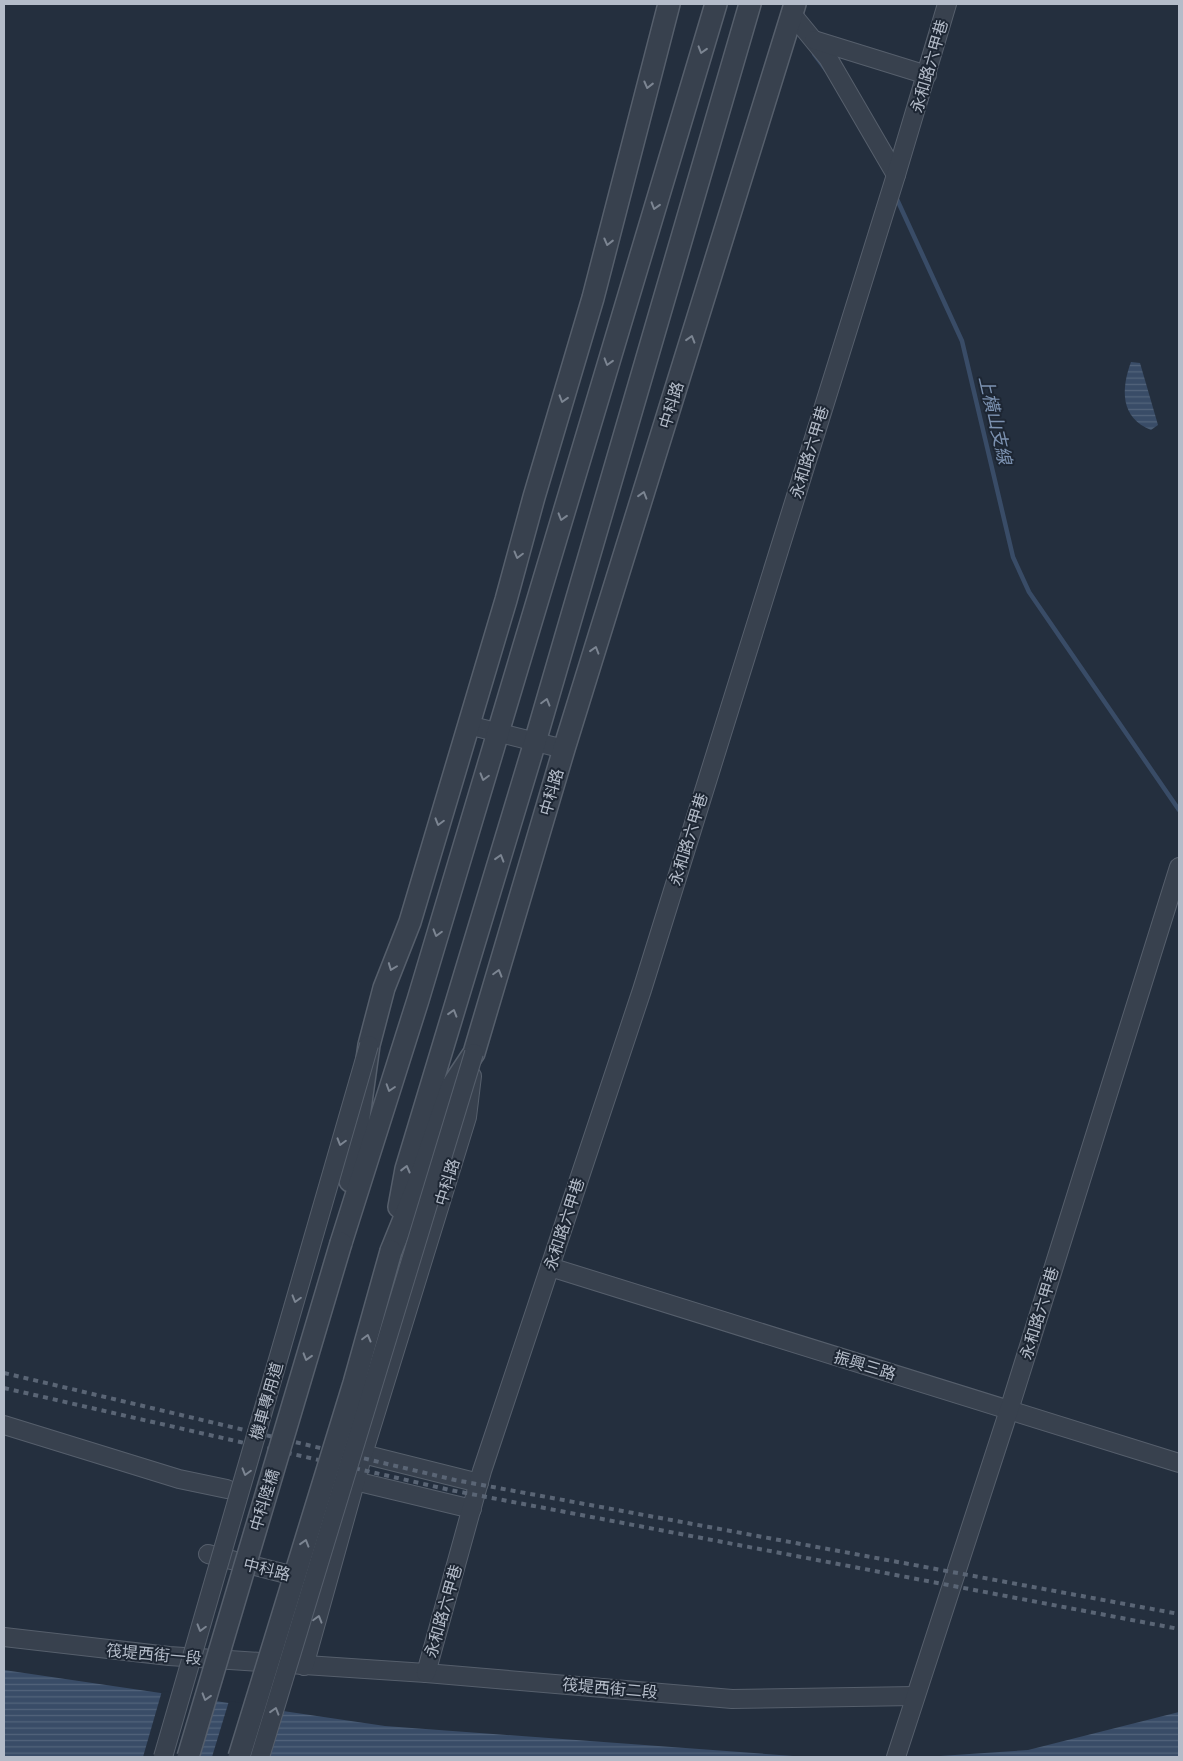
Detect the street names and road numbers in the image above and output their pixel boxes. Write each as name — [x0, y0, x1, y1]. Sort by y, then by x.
street label: 永和路六甲巷 — [906, 17, 953, 115]
street label: 中科路 — [654, 379, 689, 431]
street label: 永和路六甲巷 — [785, 403, 834, 501]
street label: 中科路 — [535, 766, 568, 818]
street label: 永和路六甲巷 — [664, 790, 713, 888]
street label: 中科路 — [430, 1156, 465, 1208]
street label: 永和路六甲巷 — [540, 1175, 589, 1273]
street label: 永和路六甲巷 — [1015, 1264, 1064, 1362]
street label: 振興三路 — [831, 1346, 899, 1385]
street label: 機車專用道 — [245, 1360, 288, 1442]
street label: 中科陸橋 — [245, 1466, 284, 1534]
street label: 中科路 — [241, 1553, 293, 1585]
street label: 永和路六甲巷 — [420, 1562, 467, 1660]
street label: 筏堤西街一段 — [105, 1640, 203, 1669]
street label: 筏堤西街二段 — [561, 1674, 659, 1703]

